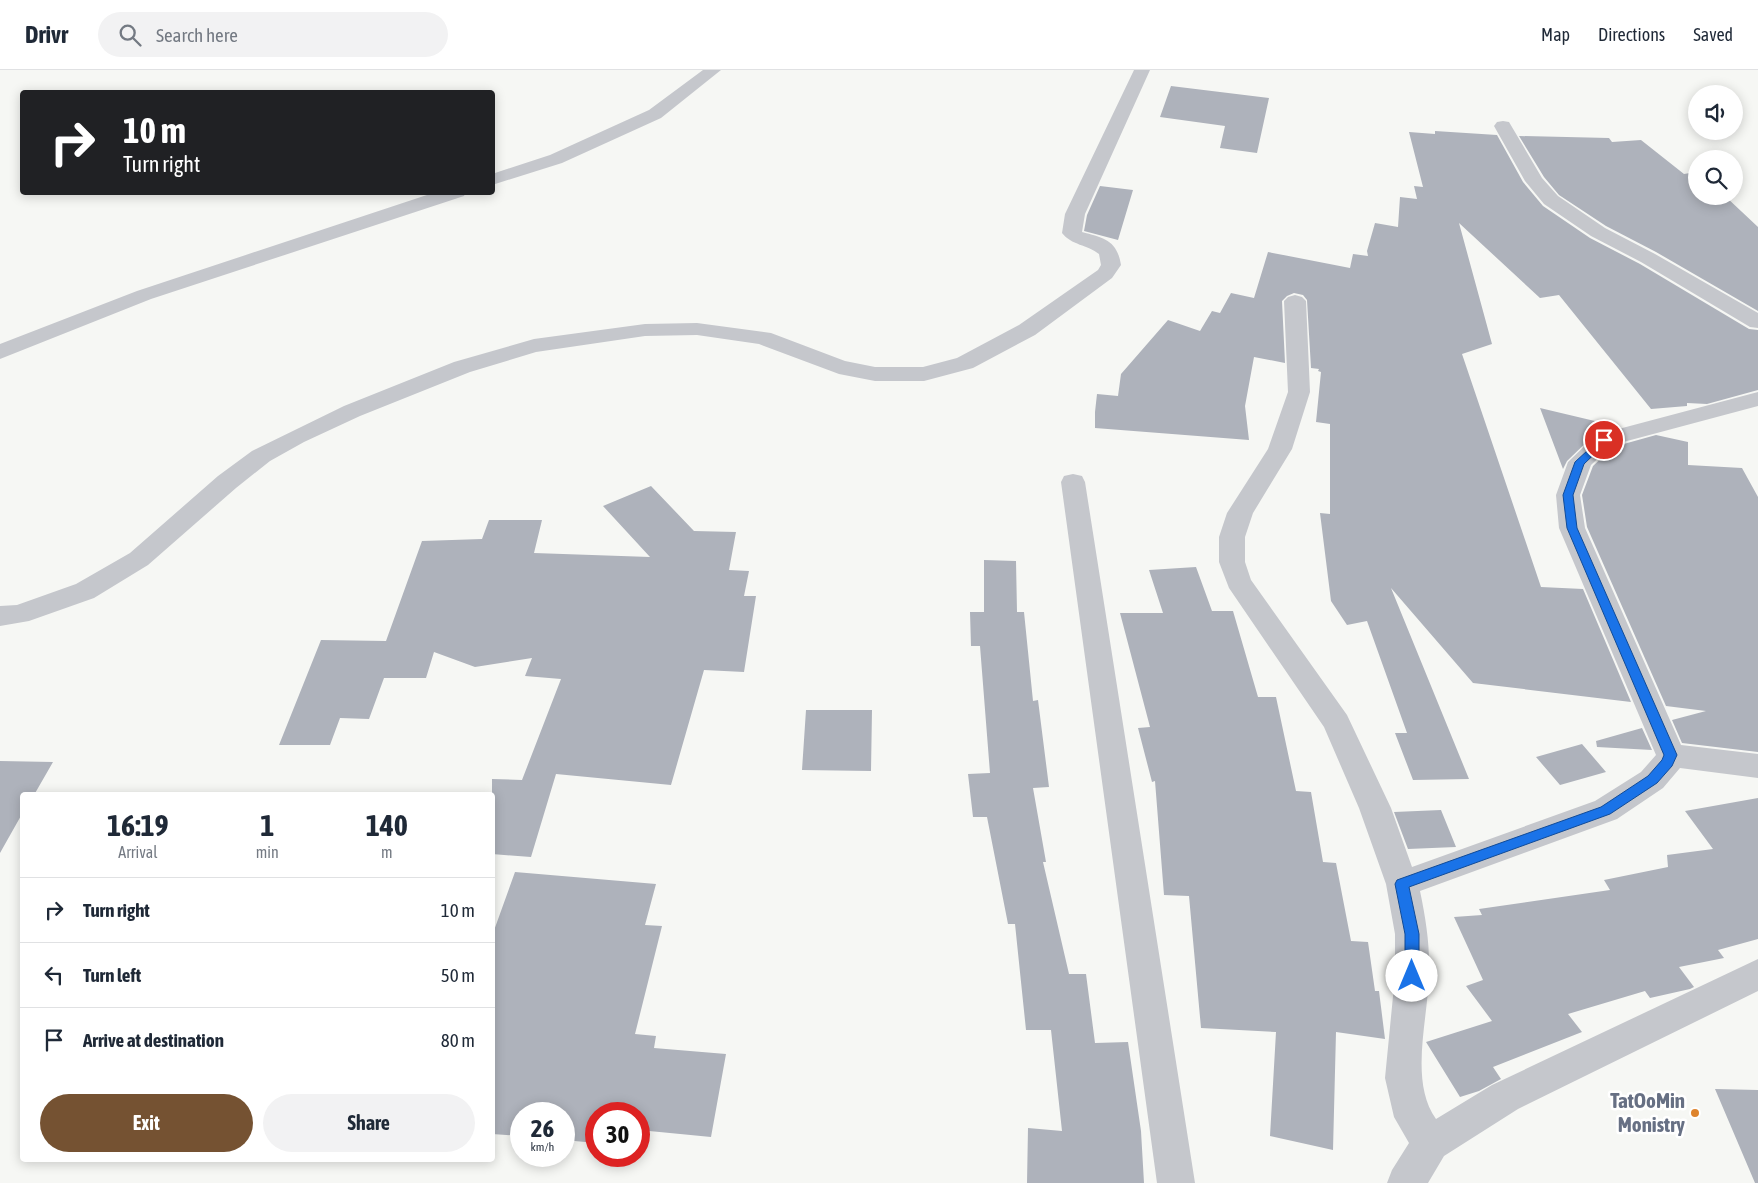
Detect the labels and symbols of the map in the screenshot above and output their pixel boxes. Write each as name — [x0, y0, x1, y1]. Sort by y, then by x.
pin — [1583, 419, 1625, 461]
position arrow — [1385, 949, 1437, 1001]
place label: TatOoMin Monistry — [1610, 1088, 1685, 1136]
speed limit sign: 30 — [585, 1102, 650, 1167]
marker: TatOoMin Monistry — [1689, 1107, 1701, 1119]

